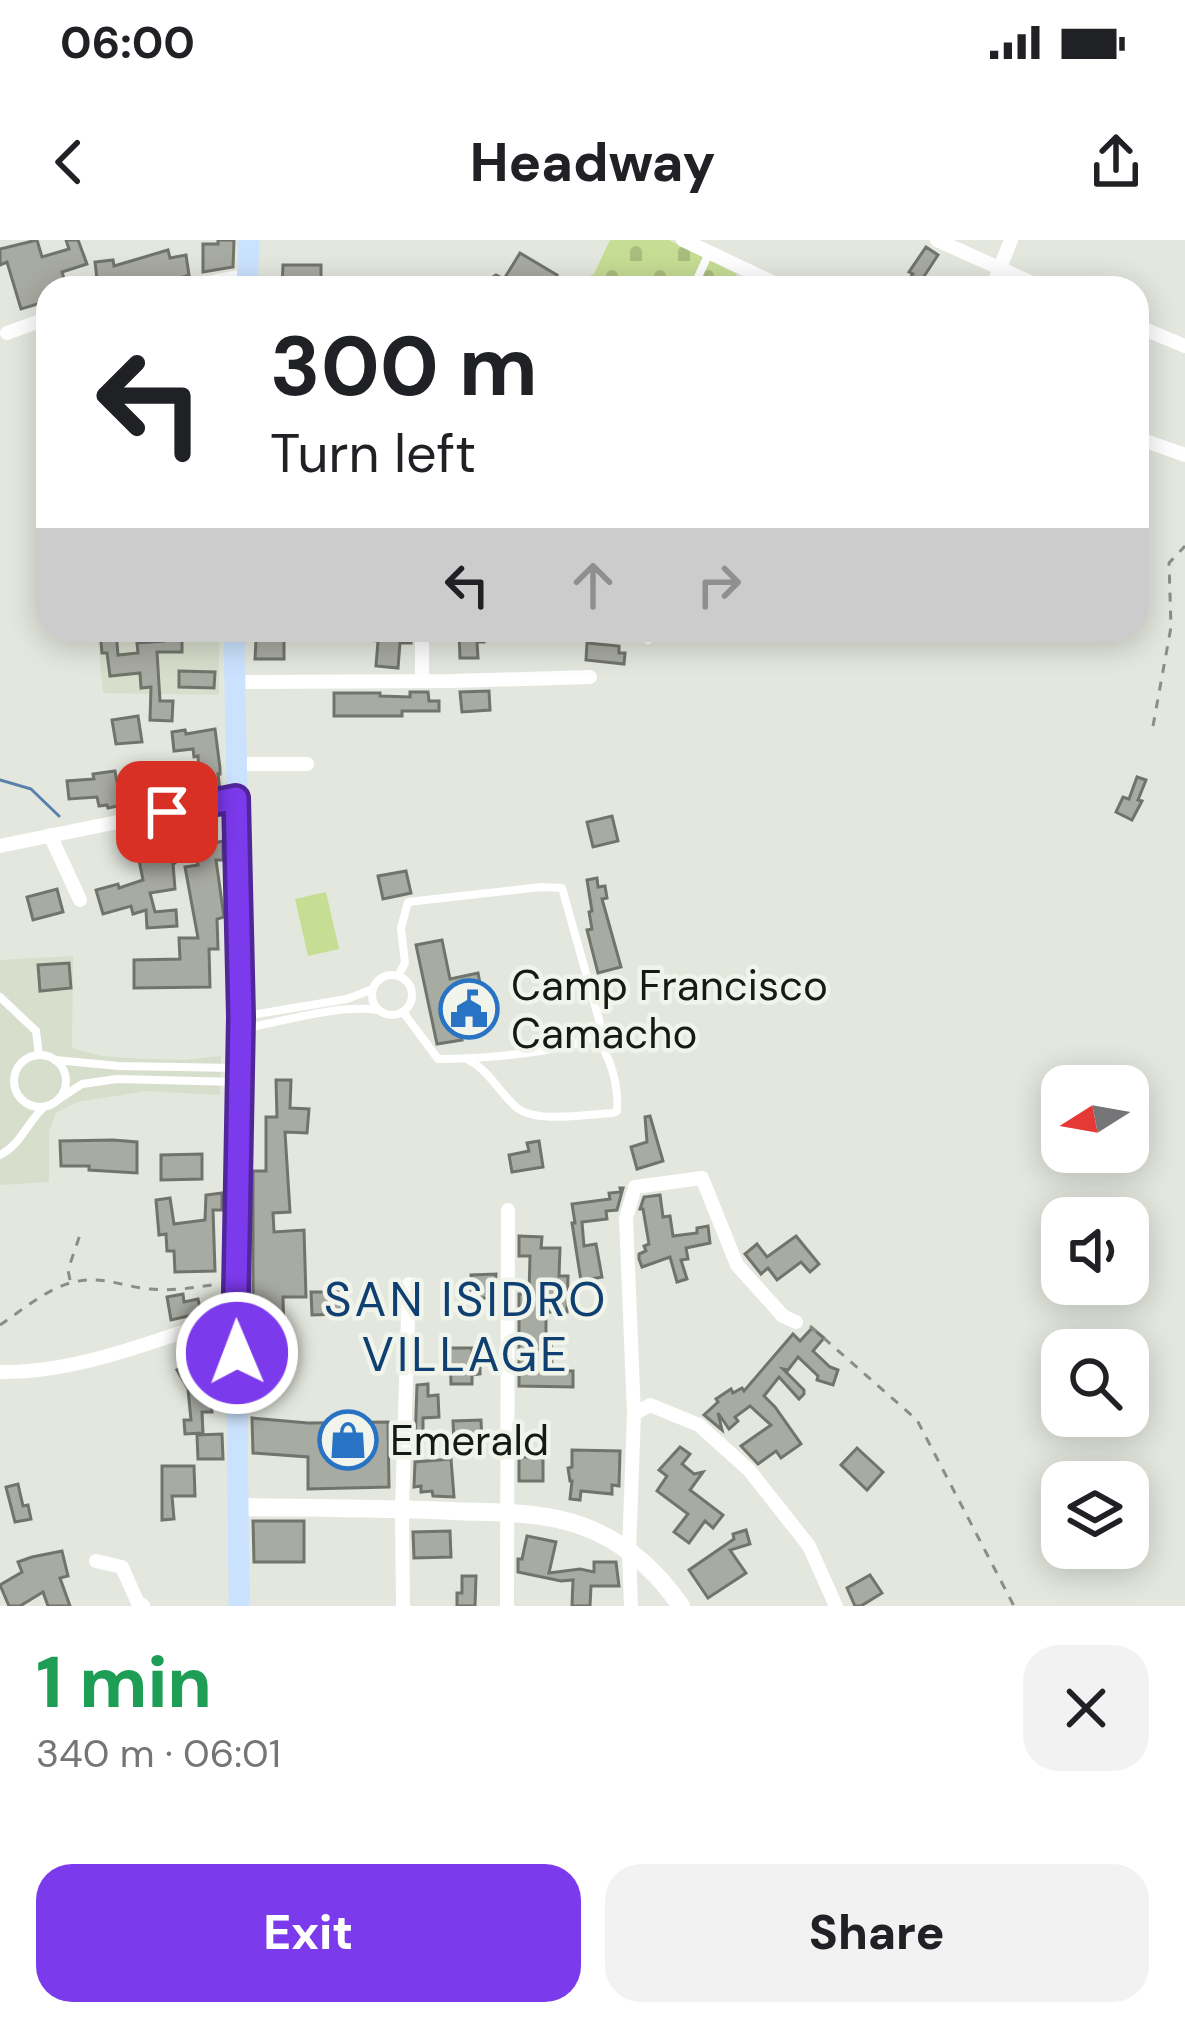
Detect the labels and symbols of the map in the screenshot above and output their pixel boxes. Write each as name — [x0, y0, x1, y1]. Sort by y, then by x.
pin — [116, 761, 218, 863]
place label: Camp Francisco Camacho — [511, 958, 828, 1061]
public building icon: Camp Francisco Camacho — [438, 978, 500, 1040]
north arrow — [1041, 1065, 1149, 1173]
district label: SAN ISIDRO VILLAGE — [324, 1268, 608, 1386]
position arrow — [174, 1290, 300, 1416]
shop icon: Emerald — [317, 1409, 379, 1471]
place label: Emerald — [390, 1413, 549, 1468]

